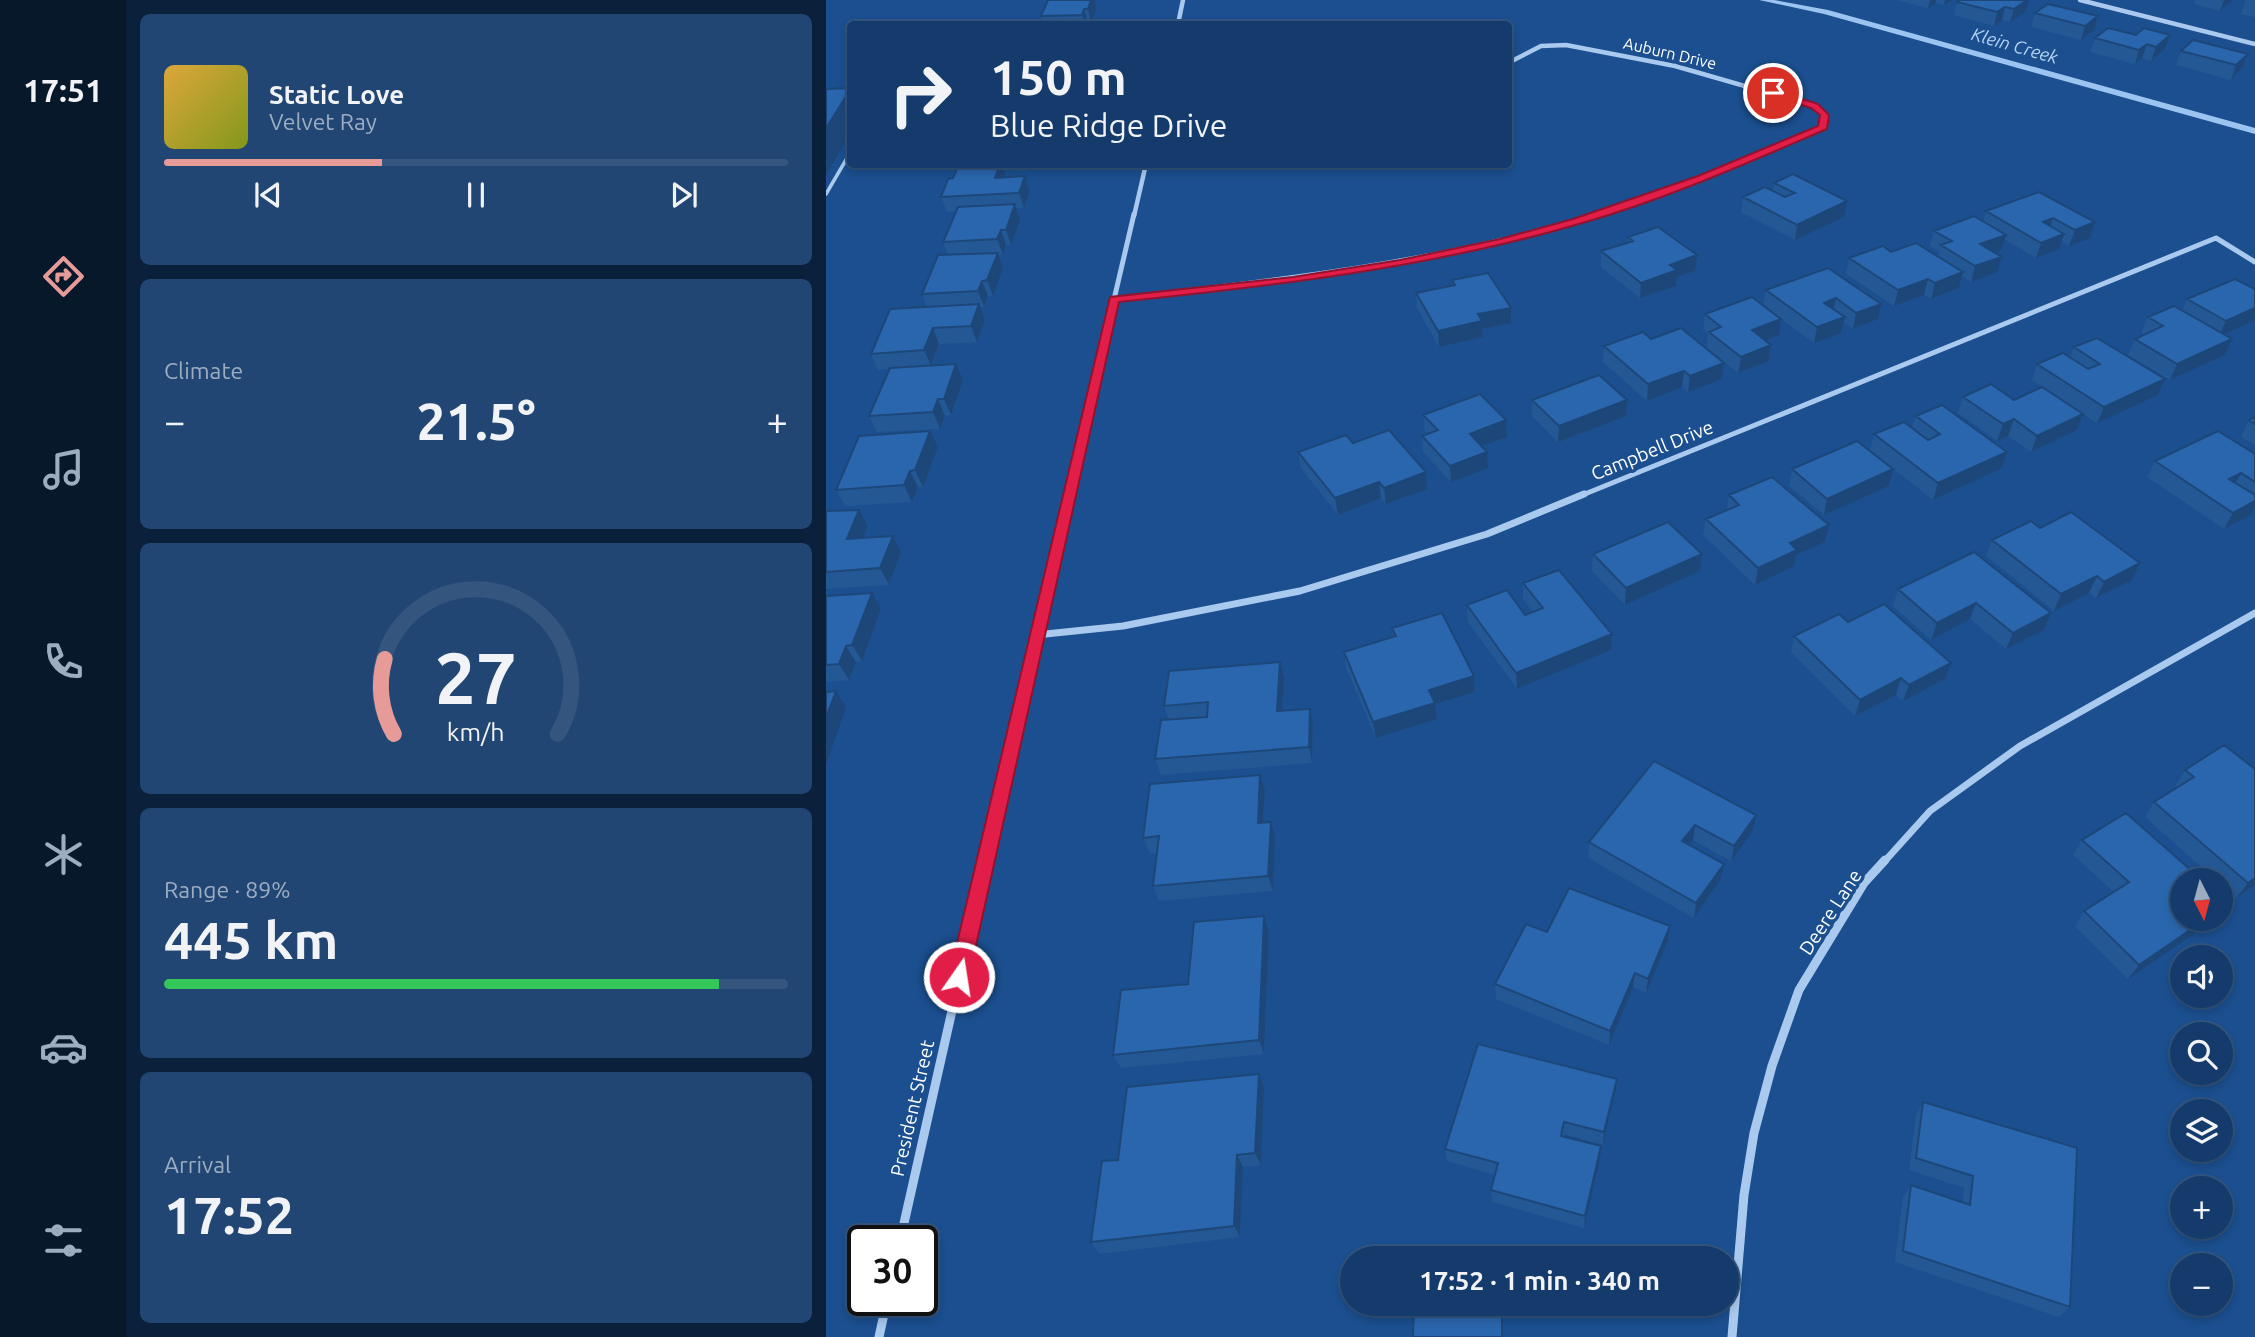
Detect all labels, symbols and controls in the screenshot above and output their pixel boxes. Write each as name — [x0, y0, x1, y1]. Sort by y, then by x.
water label: Klein Creek — [1969, 23, 2061, 67]
street label: Auburn Drive — [1622, 34, 1718, 72]
icon: right — [875, 49, 966, 140]
text: 150 m — [990, 49, 1127, 104]
pin — [1743, 63, 1803, 123]
text: 17:51 — [23, 72, 103, 108]
icon: arrive — [1754, 74, 1792, 112]
text: Static Love — [269, 80, 404, 109]
text: Blue Ridge Drive — [990, 107, 1227, 143]
text: Velvet Ray — [269, 109, 377, 134]
icon: previous — [249, 176, 287, 214]
icon: pause — [457, 176, 495, 214]
icon: next — [665, 176, 703, 214]
icon: directions — [39, 252, 88, 301]
text: Climate — [164, 358, 243, 383]
text: 21.5° — [416, 392, 536, 450]
text: − — [164, 400, 185, 442]
text: + — [767, 400, 788, 442]
street label: Campbell Drive — [1588, 415, 1716, 485]
icon: music — [39, 445, 88, 494]
icon: phone — [39, 637, 88, 686]
text: 27 — [435, 637, 517, 719]
text: km/h — [447, 718, 505, 746]
icon: climate — [39, 830, 88, 879]
street label: Deere Lane — [1794, 865, 1866, 959]
north arrow — [2170, 868, 2233, 931]
map controls — [2170, 868, 2233, 1316]
text: Range · 89% — [164, 877, 291, 902]
text: 445 km — [164, 911, 338, 969]
position arrow — [922, 940, 996, 1014]
button: sound — [2170, 945, 2233, 1008]
button: search — [2170, 1022, 2233, 1085]
icon: car — [39, 1023, 88, 1072]
street label: President Street — [886, 1037, 938, 1178]
button: layers — [2170, 1099, 2233, 1162]
text: Arrival — [164, 1152, 231, 1177]
button: + — [2170, 1176, 2233, 1239]
text: 17:52 — [164, 1186, 294, 1244]
icon: filters — [39, 1216, 88, 1265]
speed limit sign: 30 — [847, 1225, 938, 1316]
button: − — [2170, 1253, 2233, 1316]
text: 17:52 · 1 min · 340 m — [1419, 1266, 1660, 1295]

